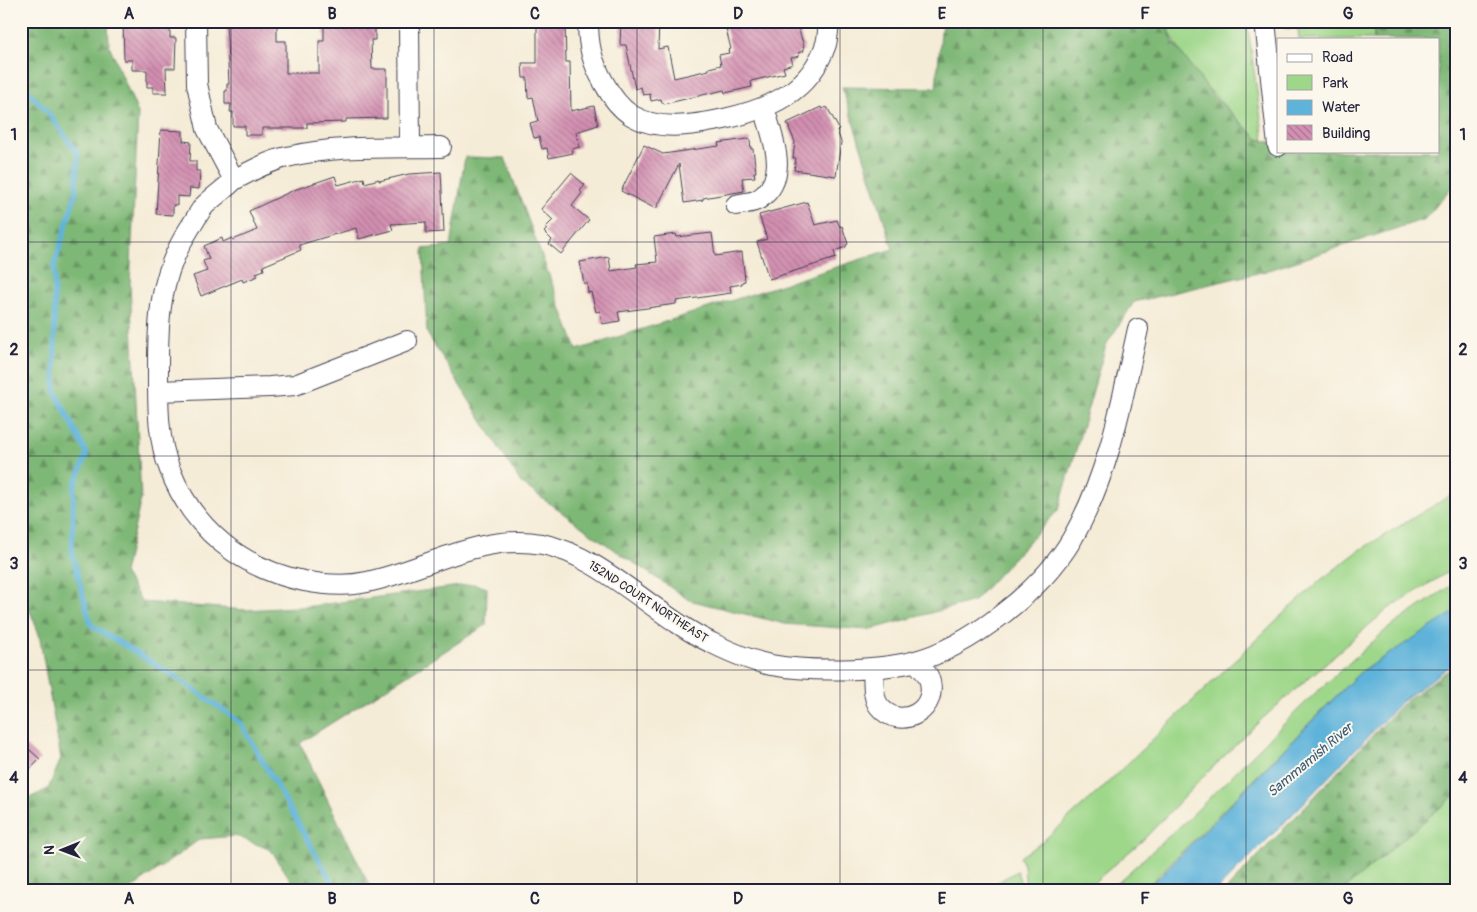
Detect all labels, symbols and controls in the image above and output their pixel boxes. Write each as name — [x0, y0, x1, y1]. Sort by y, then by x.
text: A — [124, 4, 135, 24]
text: B — [327, 4, 337, 24]
text: C — [530, 4, 540, 24]
text: D — [733, 4, 743, 24]
text: E — [938, 4, 947, 24]
text: F — [1140, 4, 1150, 24]
text: G — [1343, 4, 1354, 24]
legend — [1277, 38, 1440, 152]
text: Road — [1322, 48, 1353, 67]
text: Park — [1322, 74, 1349, 93]
text: Water — [1322, 98, 1361, 117]
text: Building — [1322, 124, 1370, 143]
text: 1 — [11, 125, 17, 145]
text: 1 — [1460, 125, 1466, 145]
text: 2 — [10, 340, 19, 360]
text: 2 — [1459, 340, 1468, 360]
text: 3 — [10, 554, 19, 574]
text: 3 — [1459, 554, 1468, 574]
street label: 152ND COURT NORTHEAST — [585, 558, 711, 646]
water label: Sammamish River — [1264, 718, 1358, 801]
text: 4 — [9, 768, 19, 788]
text: 4 — [1458, 768, 1468, 788]
north arrow — [38, 824, 88, 874]
text: N — [41, 845, 58, 855]
text: A — [124, 889, 135, 909]
text: B — [327, 889, 337, 909]
text: C — [530, 889, 540, 909]
text: D — [733, 889, 743, 909]
text: E — [938, 889, 947, 909]
text: F — [1140, 889, 1150, 909]
text: G — [1343, 889, 1354, 909]

